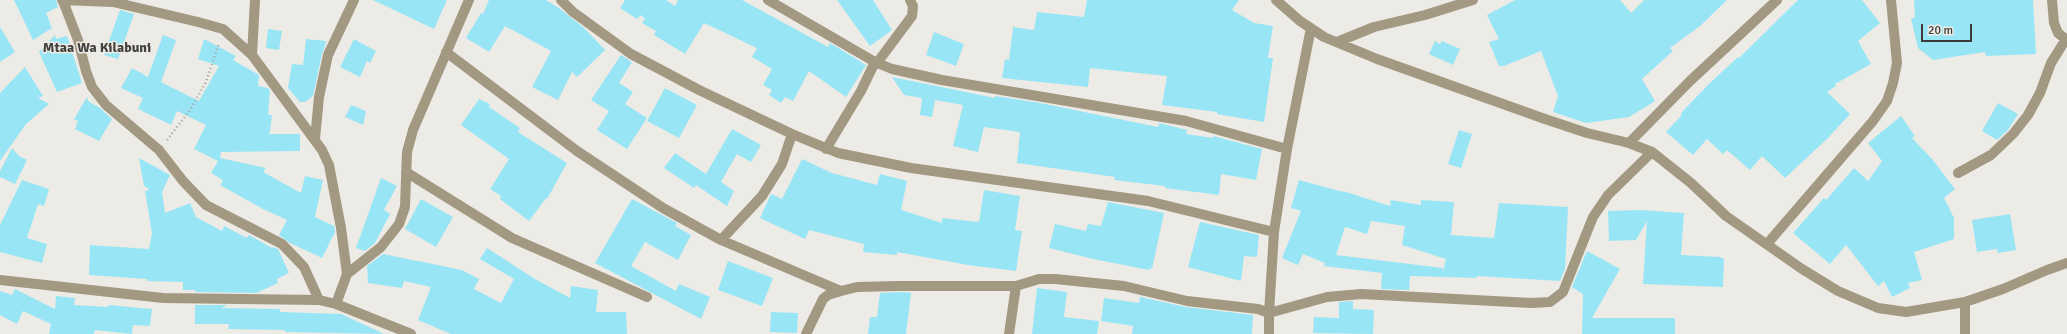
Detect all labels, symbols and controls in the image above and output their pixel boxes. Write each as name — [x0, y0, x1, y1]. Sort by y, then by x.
scale bar — [1923, 16, 1974, 42]
text: 20 m — [1928, 23, 1953, 38]
district label: Mtaa Wa Kilabuni — [43, 40, 151, 56]

